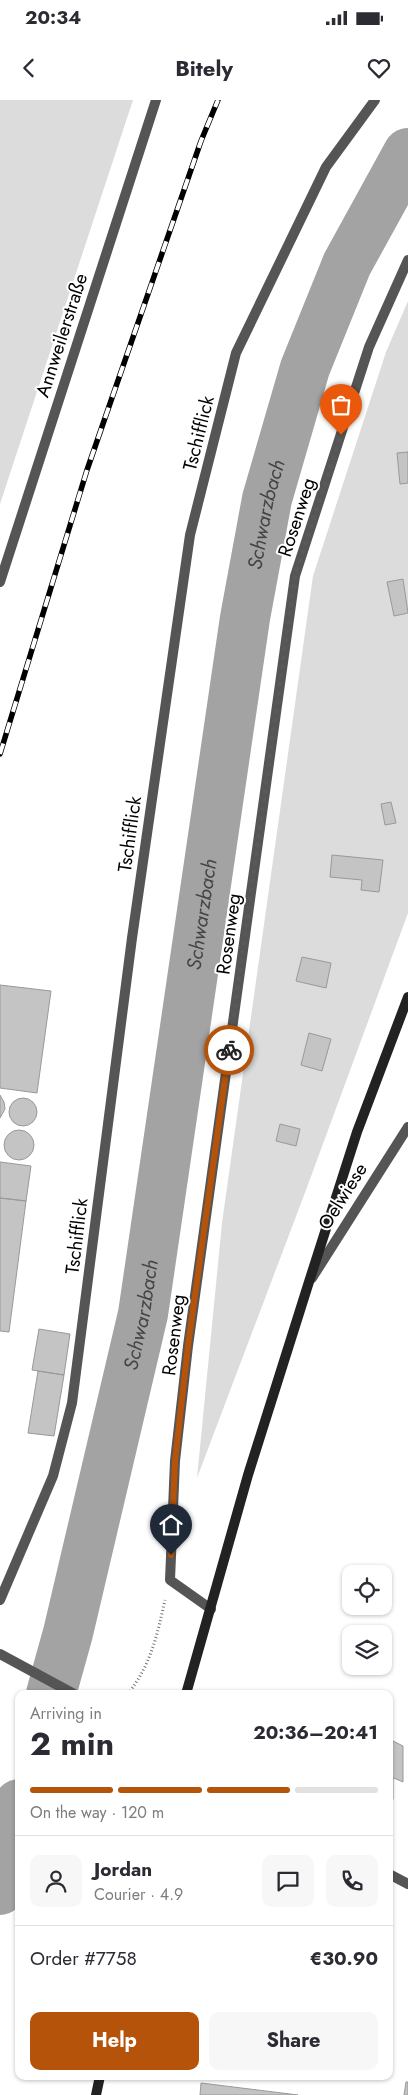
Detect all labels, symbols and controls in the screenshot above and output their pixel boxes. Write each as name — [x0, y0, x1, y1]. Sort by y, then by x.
text: 20:34 — [25, 4, 81, 31]
text: Bitely — [175, 52, 233, 84]
icon: back — [15, 54, 43, 82]
icon: heart — [365, 54, 393, 82]
street label: Annweilerstraße — [29, 270, 94, 401]
pin — [320, 384, 362, 435]
icon: bag — [327, 391, 355, 419]
street label: Tschifflick — [176, 392, 221, 473]
water label: Schwarzbach — [240, 456, 293, 572]
street label: Rosenweg — [271, 474, 322, 560]
street label: Tschifflick — [111, 794, 148, 874]
water label: Schwarzbach — [180, 857, 225, 972]
street label: Rosenweg — [209, 892, 248, 976]
courier — [204, 1025, 254, 1075]
icon: bike — [215, 1036, 243, 1064]
street label: Oelwiese — [311, 1157, 374, 1235]
street label: Tschifflick — [58, 1196, 95, 1276]
water label: Schwarzbach — [116, 1258, 166, 1373]
street label: Rosenweg — [155, 1293, 192, 1377]
pin — [150, 1504, 192, 1555]
icon: home — [157, 1511, 185, 1539]
map controls — [342, 1565, 392, 1675]
button: locate — [342, 1565, 392, 1615]
button: layers — [342, 1625, 392, 1675]
text: Arriving in — [30, 1702, 102, 1725]
text: 20:36–20:41 — [253, 1719, 378, 1746]
text: 2 min — [30, 1721, 114, 1767]
text: On the way · 120 m — [30, 1801, 164, 1824]
button: person — [30, 1855, 82, 1907]
button: chat — [262, 1855, 314, 1907]
button: phone — [326, 1855, 378, 1907]
text: Jordan — [94, 1856, 152, 1883]
text: Courier · 4.9 — [94, 1883, 183, 1906]
text: Order #7758 — [30, 1945, 137, 1972]
text: €30.90 — [310, 1945, 378, 1972]
button: Help — [30, 2012, 199, 2070]
button: Share — [209, 2012, 378, 2070]

